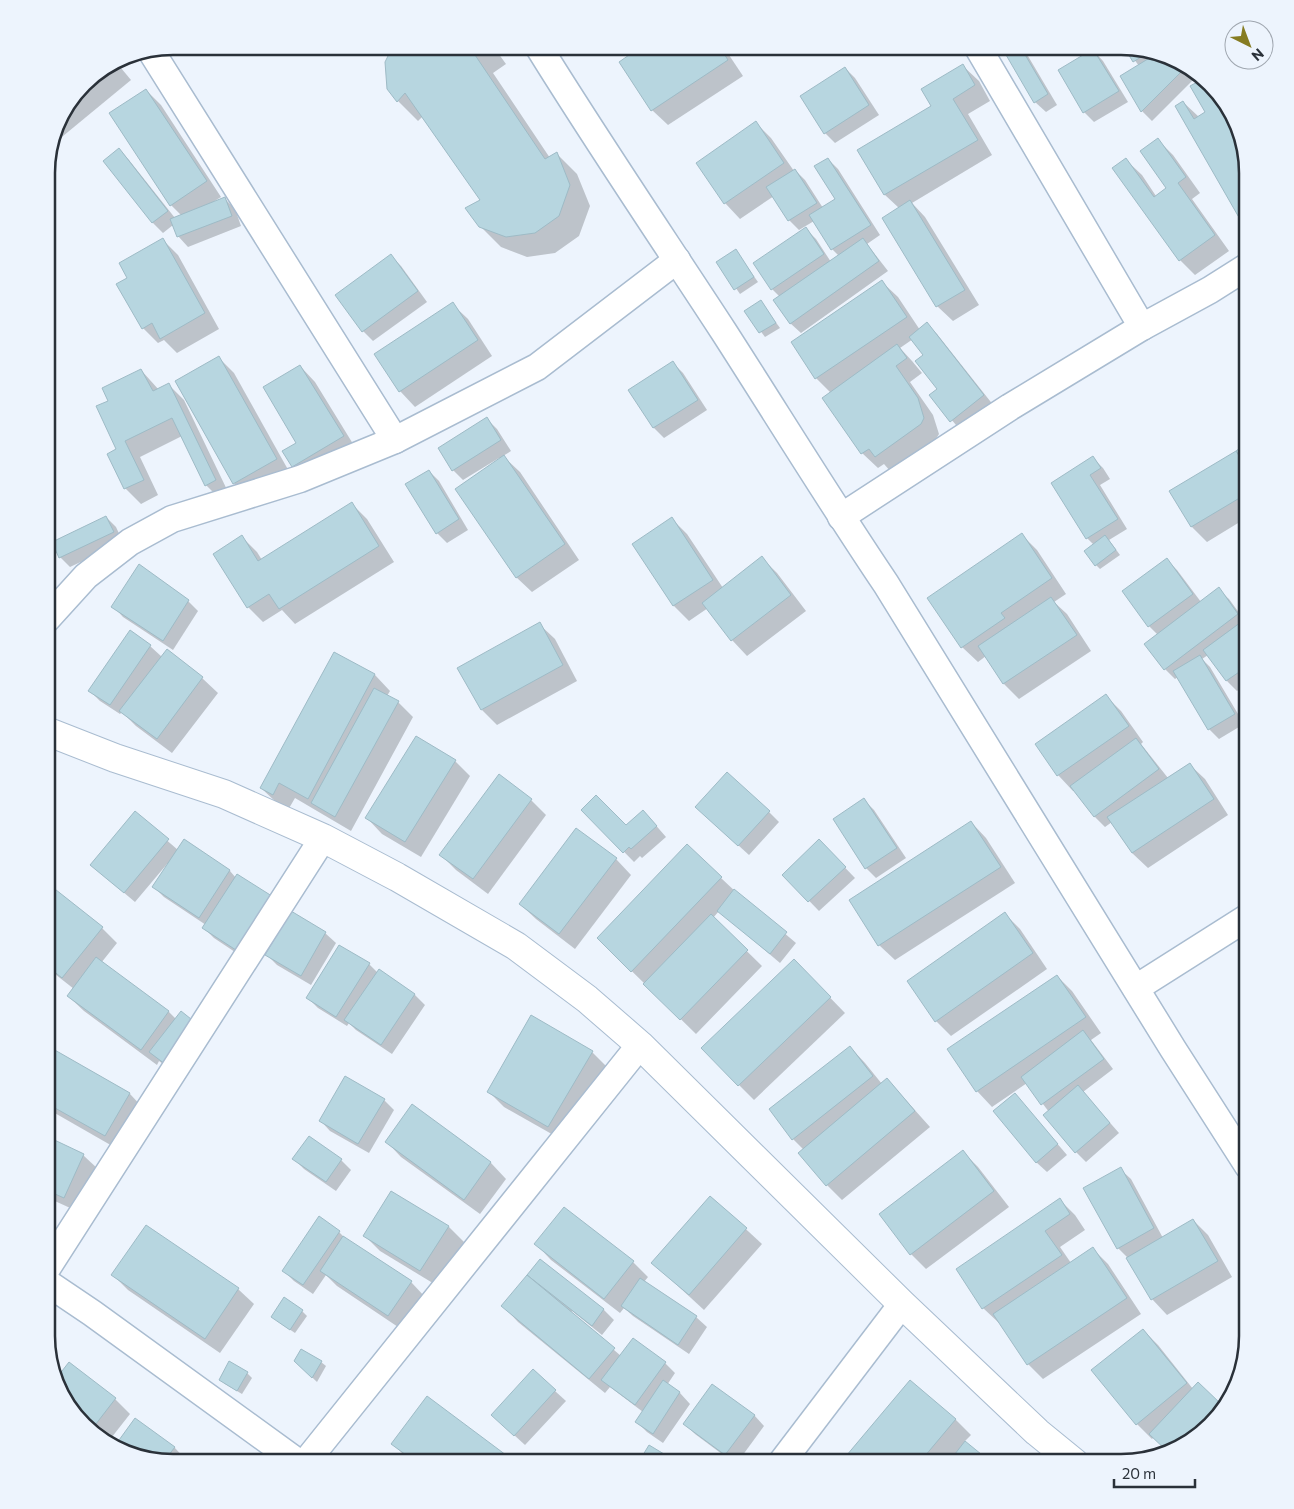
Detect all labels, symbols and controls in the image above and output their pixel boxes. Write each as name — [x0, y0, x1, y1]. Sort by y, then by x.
north arrow — [1224, 20, 1274, 70]
text: N — [1248, 45, 1268, 65]
scale bar — [1114, 1456, 1195, 1488]
text: 20 m — [1122, 1464, 1156, 1482]

